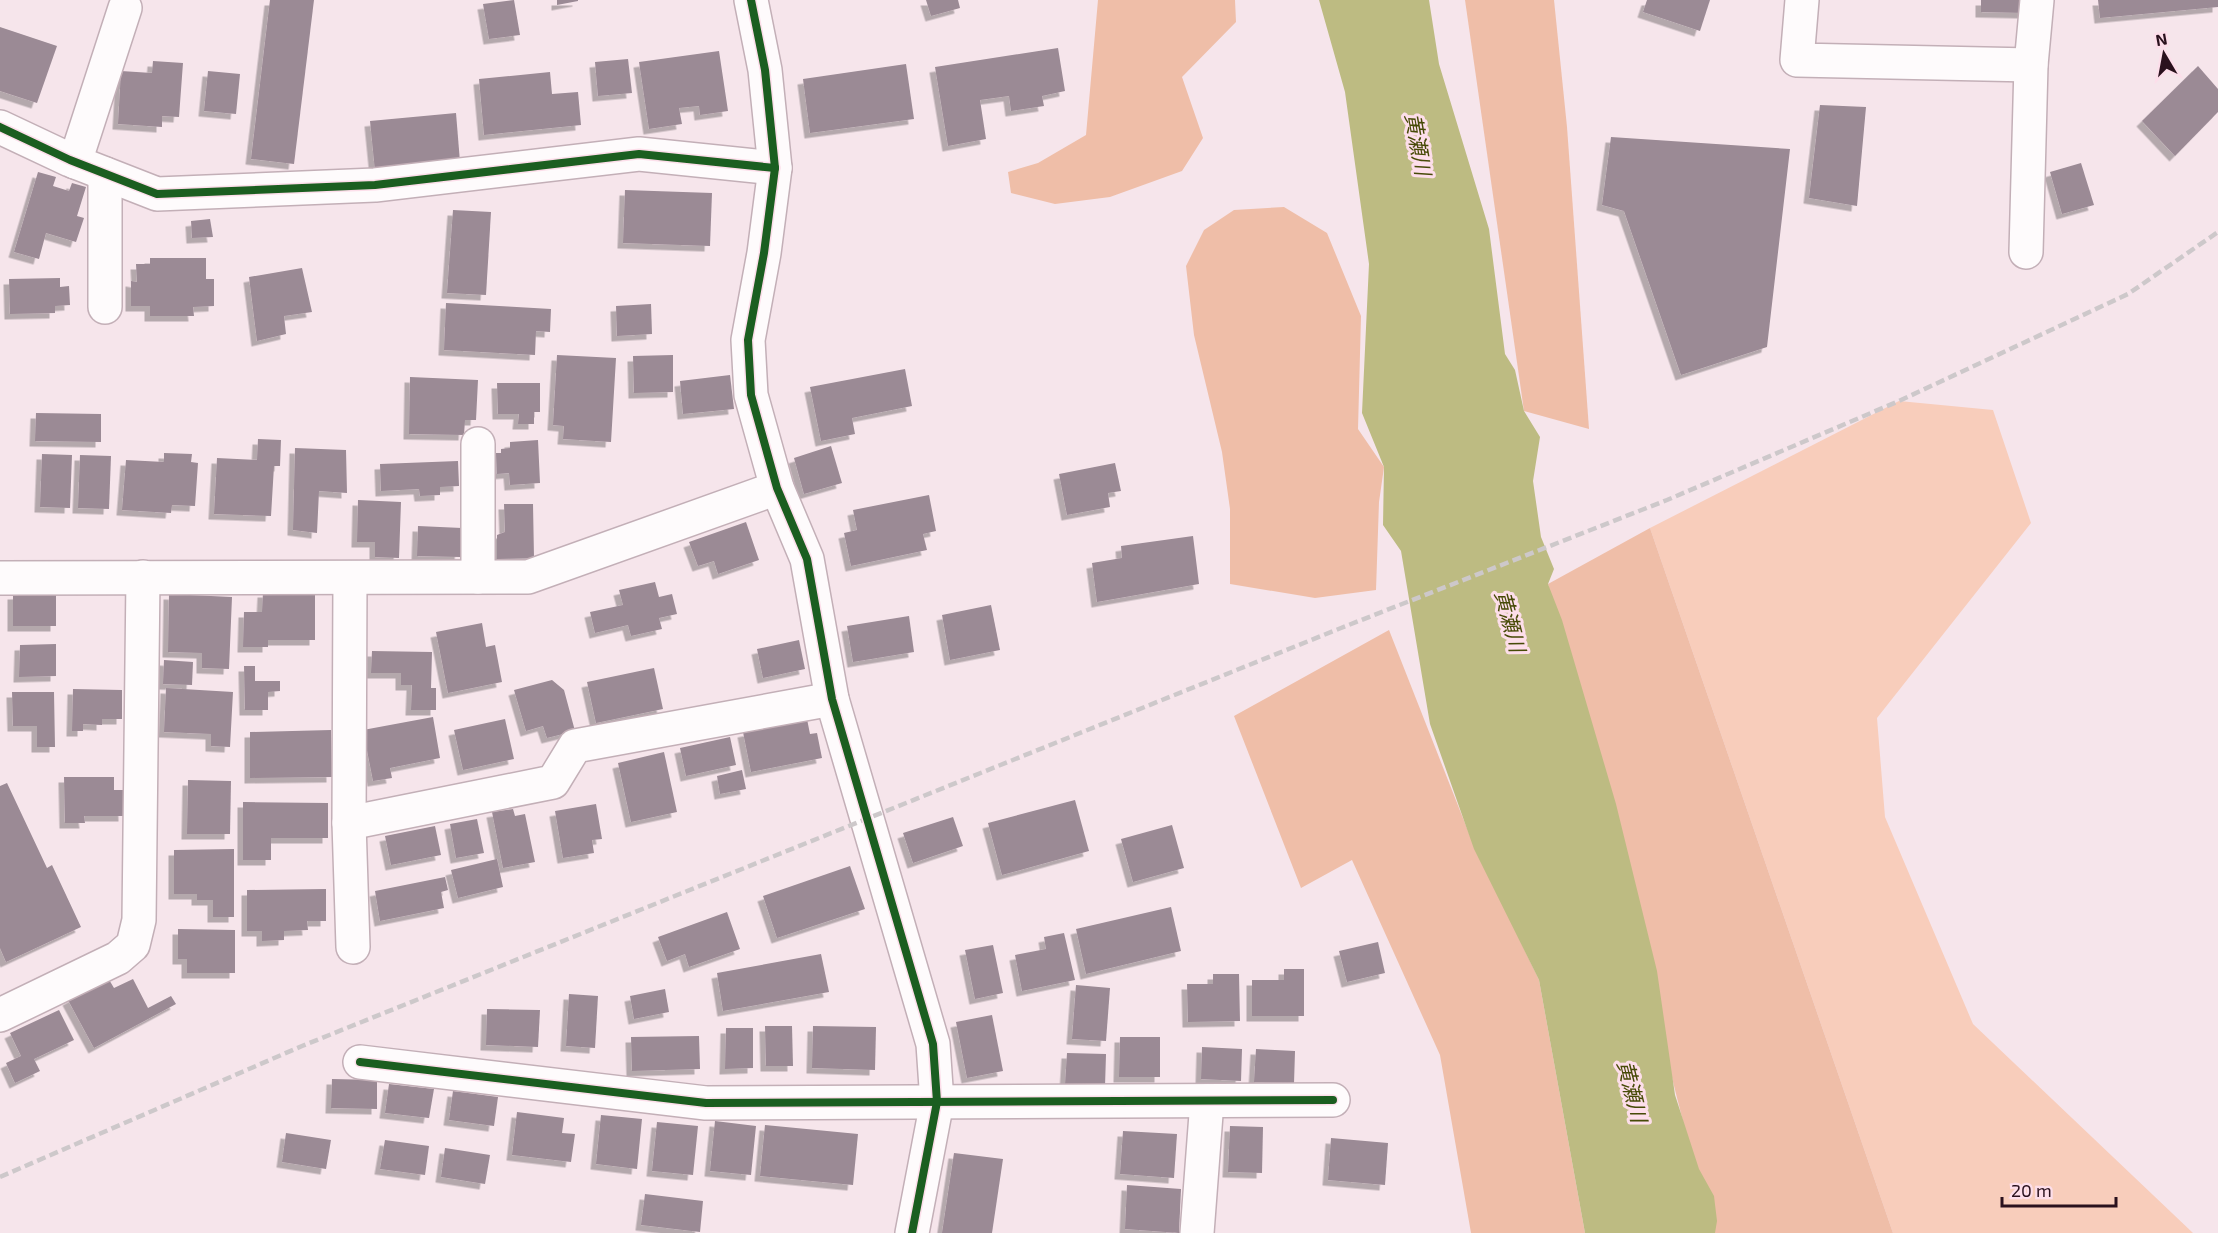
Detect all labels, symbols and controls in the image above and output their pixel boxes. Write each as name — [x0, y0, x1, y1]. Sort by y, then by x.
north arrow — [2134, 24, 2194, 84]
text: N — [2154, 28, 2169, 49]
water label: 黄瀬川 — [1401, 111, 1437, 179]
water label: 黄瀬川 — [1491, 587, 1532, 657]
water label: 黄瀬川 — [1613, 1057, 1653, 1127]
scale bar — [2002, 1170, 2116, 1208]
text: 20 m — [2011, 1179, 2052, 1201]

